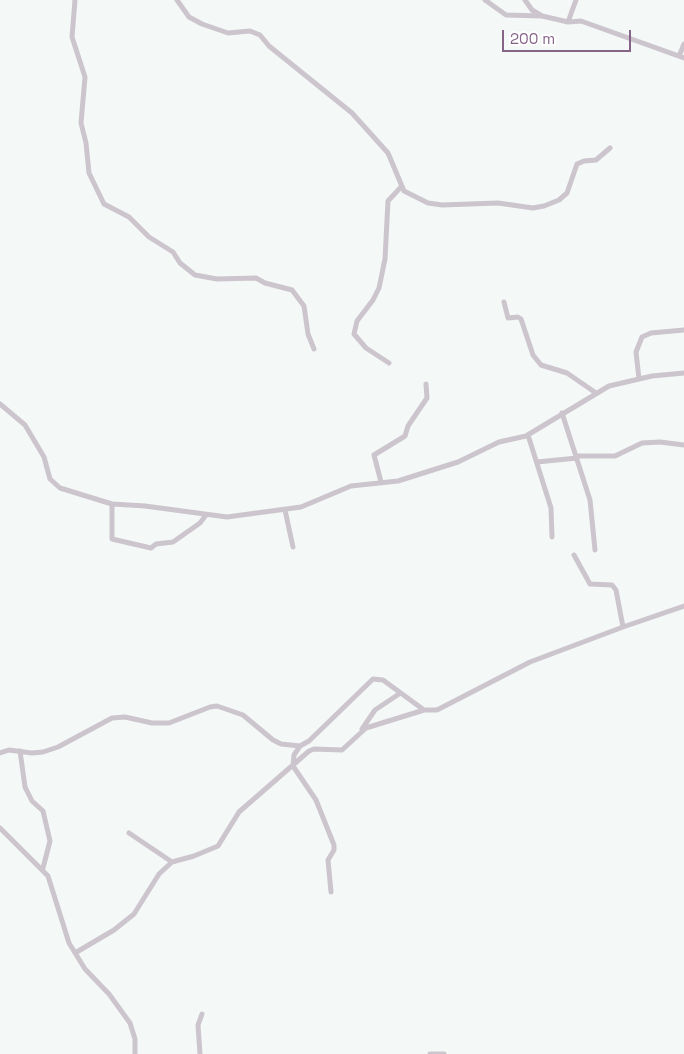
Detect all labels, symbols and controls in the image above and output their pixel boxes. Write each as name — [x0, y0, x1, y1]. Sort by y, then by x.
scale bar — [504, 20, 633, 52]
text: 200 m — [510, 29, 555, 48]

